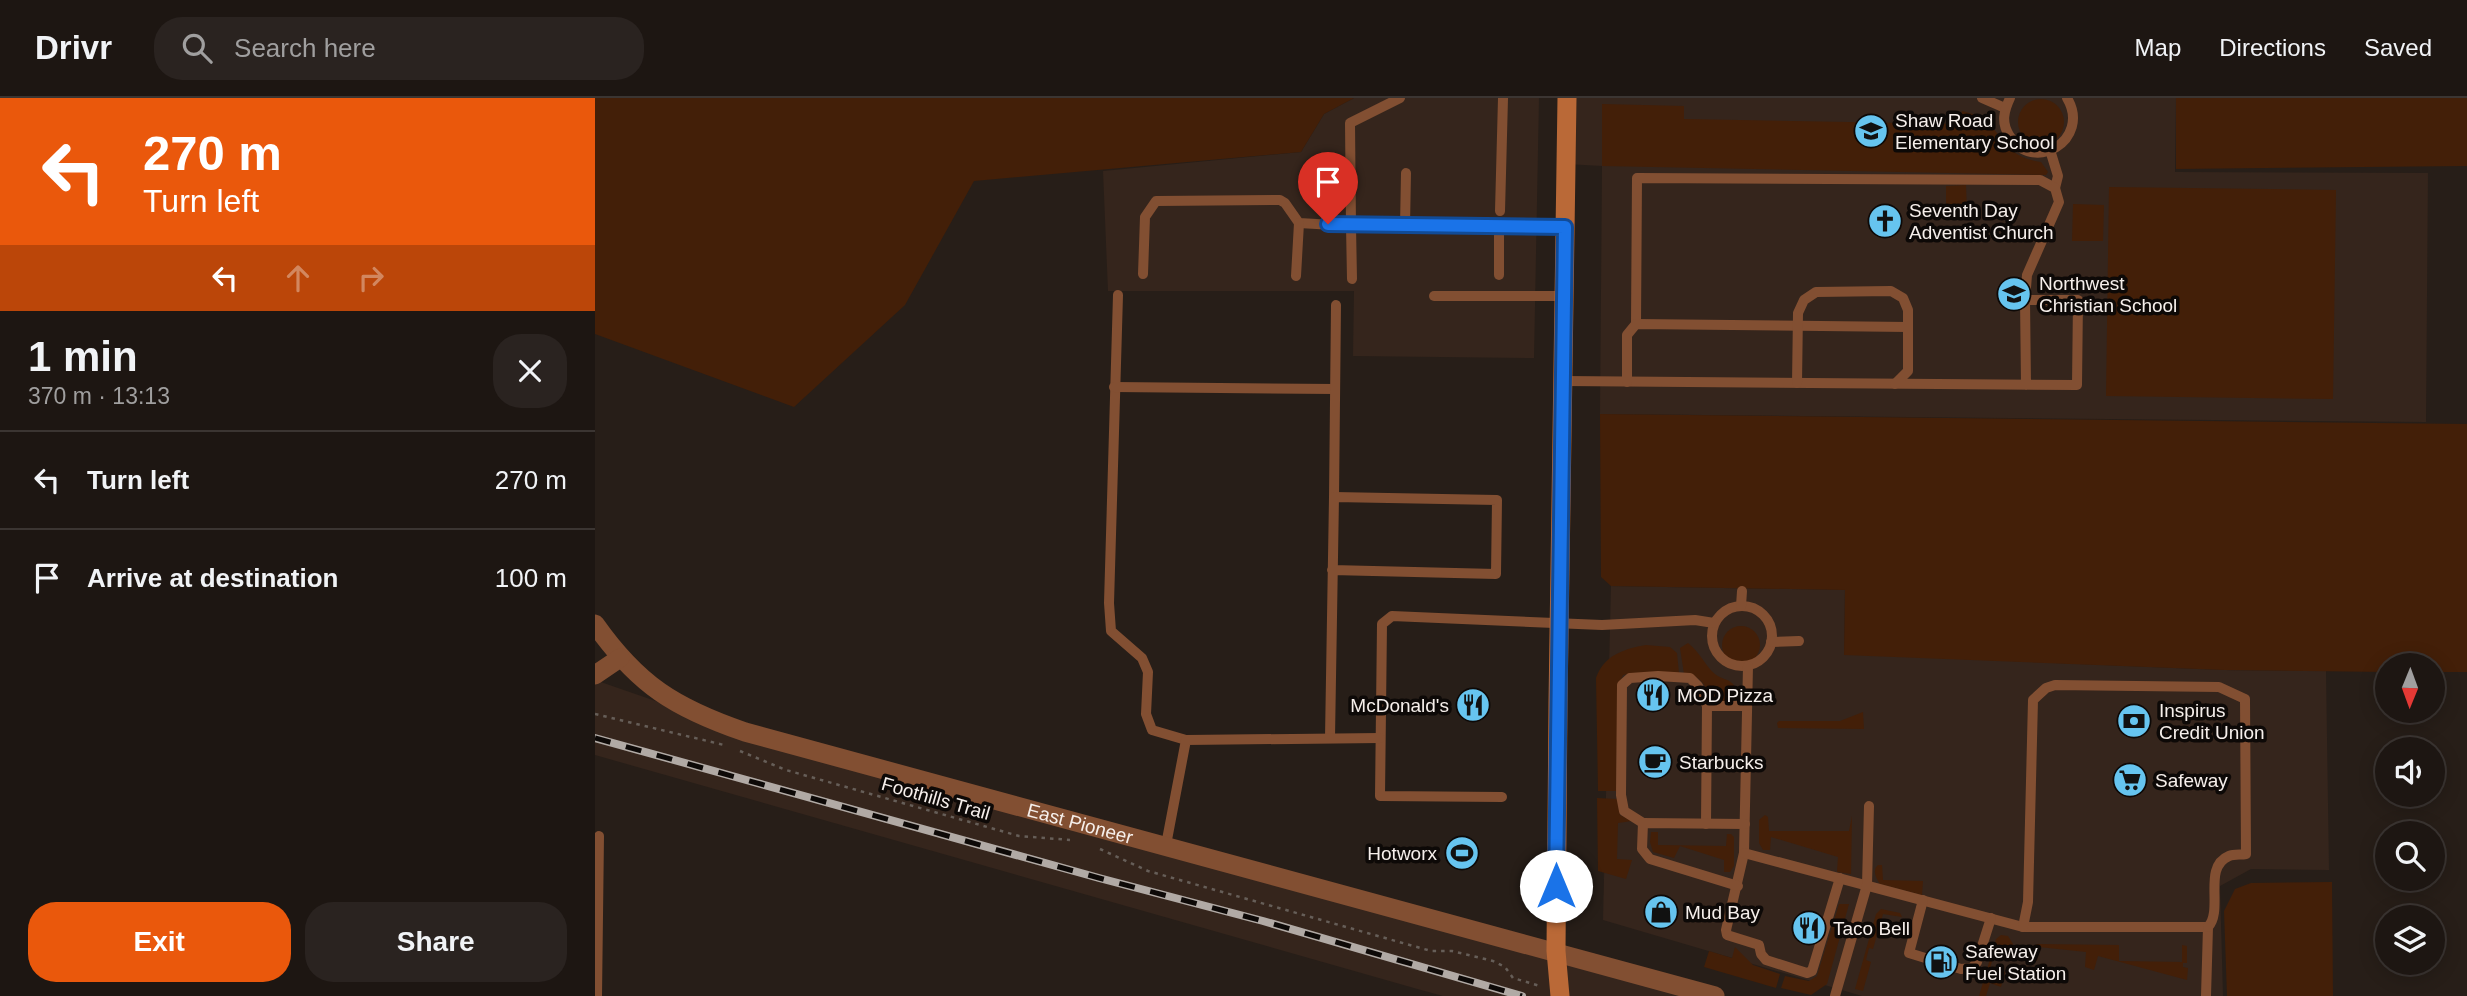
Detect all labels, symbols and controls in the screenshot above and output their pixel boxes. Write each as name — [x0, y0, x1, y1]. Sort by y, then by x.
search box — [154, 17, 644, 80]
text: Drivr — [35, 29, 112, 66]
icon: search — [178, 29, 216, 67]
text: Search here — [234, 33, 376, 63]
text: Map — [2135, 34, 2181, 61]
text: Directions — [2219, 34, 2326, 61]
text: Saved — [2364, 34, 2432, 61]
place label: Shaw Road Elementary School — [1895, 110, 2054, 153]
school or university icon: Shaw Road Elementary School — [1852, 112, 1890, 150]
icon: left — [28, 126, 119, 217]
text: 270 m — [143, 126, 282, 180]
pin — [1298, 152, 1358, 224]
icon: arrive — [1309, 163, 1347, 201]
text: Turn left — [143, 183, 259, 219]
place label: Seventh Day Adventist Church — [1909, 200, 2054, 243]
church icon: Seventh Day Adventist Church — [1866, 202, 1904, 240]
icon: left — [206, 259, 244, 297]
icon: ahead — [279, 259, 317, 297]
icon: right — [352, 259, 390, 297]
place label: Northwest Christian School — [2039, 273, 2177, 316]
school or university icon: Northwest Christian School — [1995, 275, 2033, 313]
text: 1 min — [28, 333, 138, 380]
button: close — [493, 334, 567, 408]
text: 370 m · 13:13 — [28, 383, 170, 409]
icon: left — [28, 461, 66, 499]
text: Turn left — [87, 465, 189, 495]
text: 270 m — [495, 465, 567, 495]
icon: arrive — [28, 559, 66, 597]
text: Arrive at destination — [87, 563, 338, 593]
text: 100 m — [495, 563, 567, 593]
north arrow — [2375, 653, 2445, 723]
map controls — [2375, 653, 2445, 975]
restaurant icon: MOD Pizza — [1634, 676, 1672, 714]
place label: MOD Pizza — [1677, 685, 1774, 706]
restaurant icon: McDonald's — [1454, 686, 1492, 724]
place label: McDonald's — [1350, 695, 1449, 716]
place label: Inspirus Credit Union — [2159, 700, 2265, 743]
bank icon: Inspirus Credit Union — [2115, 702, 2153, 740]
button: sound — [2375, 737, 2445, 807]
cafe icon: Starbucks — [1636, 743, 1674, 781]
place label: Starbucks — [1679, 752, 1763, 773]
supermarket icon: Safeway — [2111, 761, 2149, 799]
place label: Safeway — [2155, 770, 2228, 791]
street label: Foothills Trail — [879, 773, 993, 824]
street label: East Pioneer — [1025, 799, 1136, 848]
button: search — [2375, 821, 2445, 891]
sports icon: Hotworx — [1443, 834, 1481, 872]
place label: Hotworx — [1367, 843, 1437, 864]
position arrow — [1519, 849, 1593, 923]
shop icon: Mud Bay — [1642, 893, 1680, 931]
button: Exit — [28, 902, 291, 982]
button: Share — [305, 902, 567, 982]
place label: Mud Bay — [1685, 902, 1760, 923]
button: layers — [2375, 905, 2445, 975]
restaurant icon: Taco Bell — [1790, 909, 1828, 947]
place label: Taco Bell — [1833, 918, 1910, 939]
place label: Safeway Fuel Station — [1965, 941, 2066, 984]
fuel station icon: Safeway Fuel Station — [1922, 943, 1960, 981]

